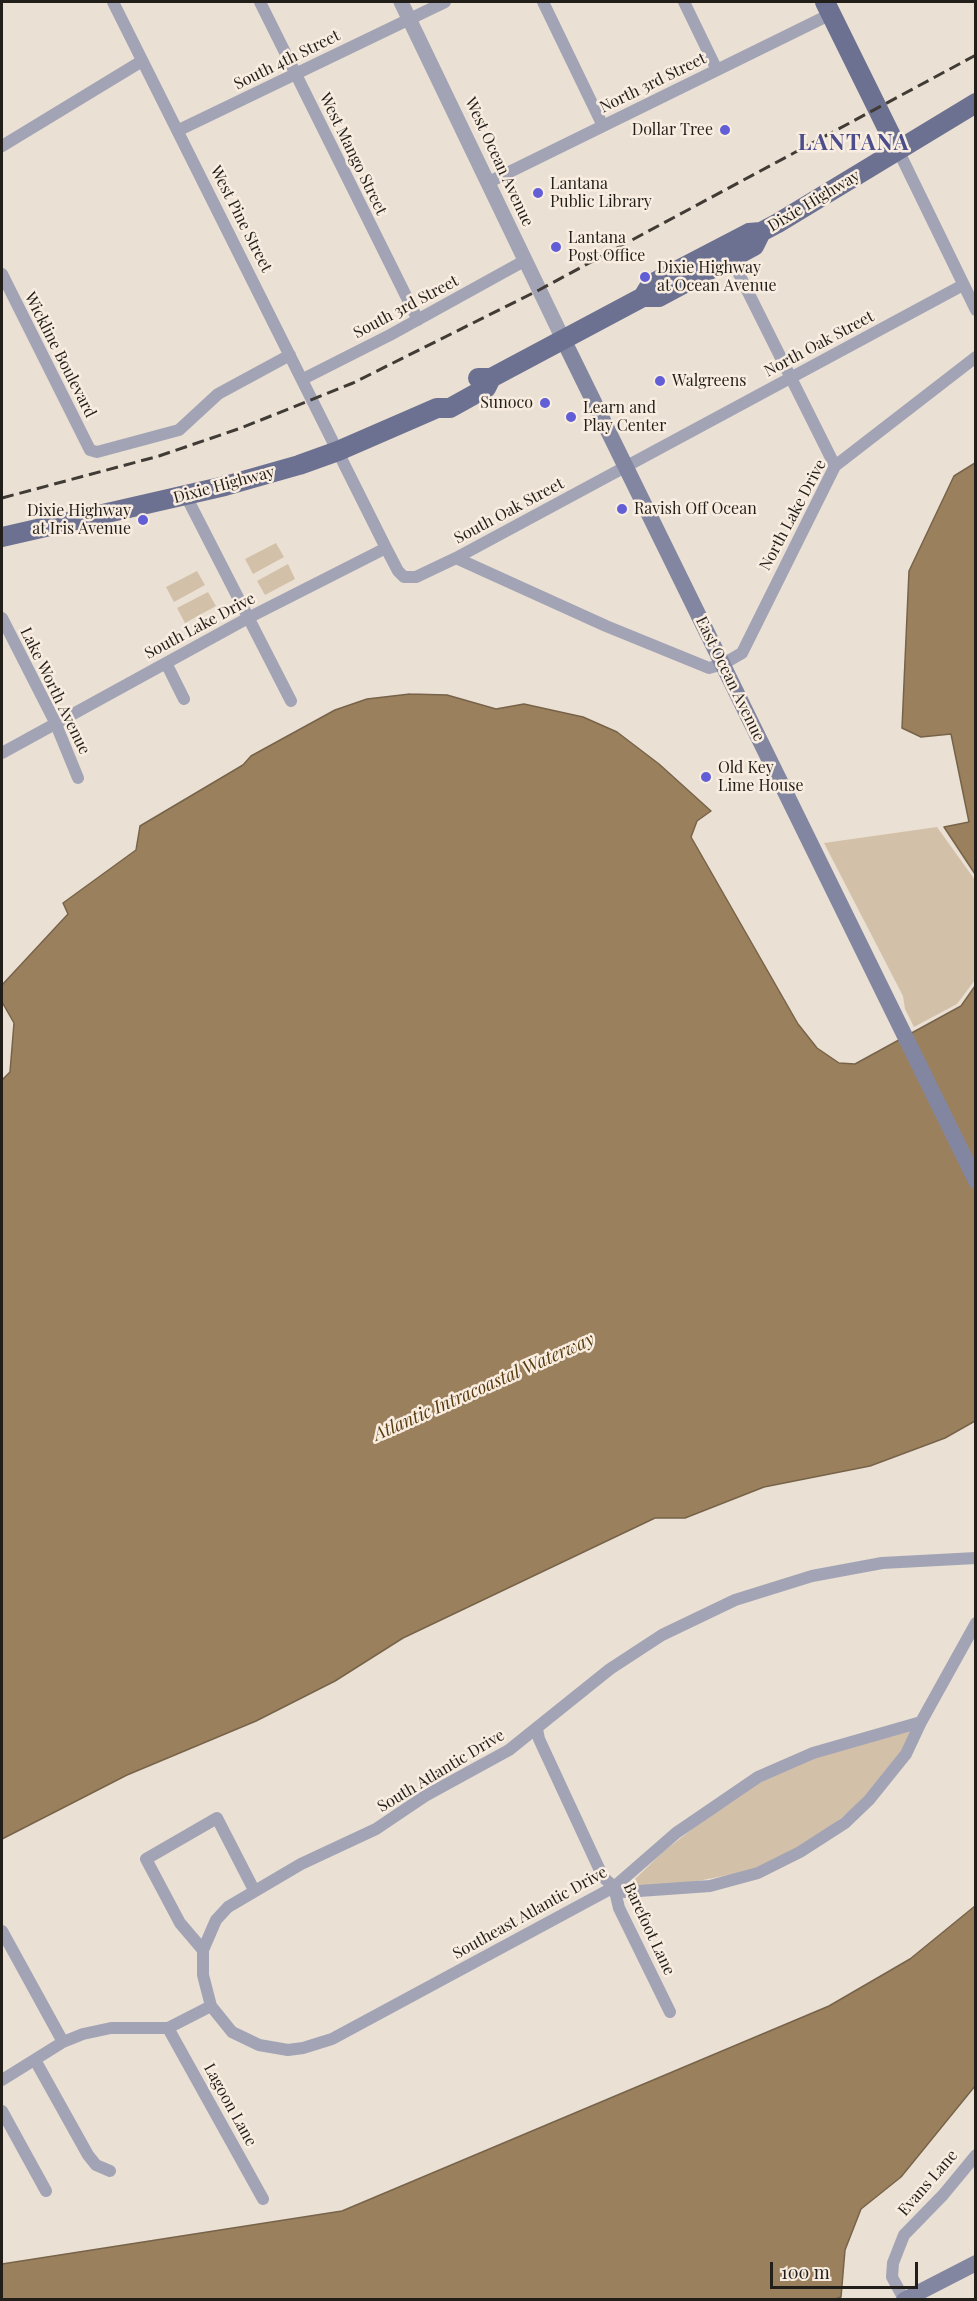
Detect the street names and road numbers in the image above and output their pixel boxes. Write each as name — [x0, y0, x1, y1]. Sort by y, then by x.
street label: South 4th Street — [231, 26, 343, 94]
street label: North 3rd Street — [597, 49, 709, 117]
street label: West Mango Street — [315, 90, 391, 218]
street label: West Ocean Avenue — [461, 94, 537, 230]
street label: West Pine Street — [206, 163, 276, 275]
street label: Dixie Highway — [764, 166, 864, 236]
street label: South 3rd Street — [350, 271, 462, 343]
street label: Wickline Boulevard — [20, 289, 100, 421]
street label: North Oak Street — [761, 307, 877, 381]
street label: North Lake Drive — [756, 456, 830, 574]
street label: Dixie Highway — [171, 462, 277, 508]
street label: South Oak Street — [451, 474, 567, 548]
street label: South Lake Drive — [141, 589, 259, 663]
street label: East Ocean Avenue — [691, 613, 769, 745]
street label: Lake Worth Avenue — [16, 624, 94, 758]
street label: South Atlantic Drive — [374, 1725, 508, 1817]
street label: Southeast Atlantic Drive — [449, 1862, 611, 1964]
street label: Barefoot Lane — [619, 1880, 679, 1978]
street label: Lagoon Lane — [199, 2060, 261, 2150]
street label: Evans Lane — [894, 2146, 962, 2220]

